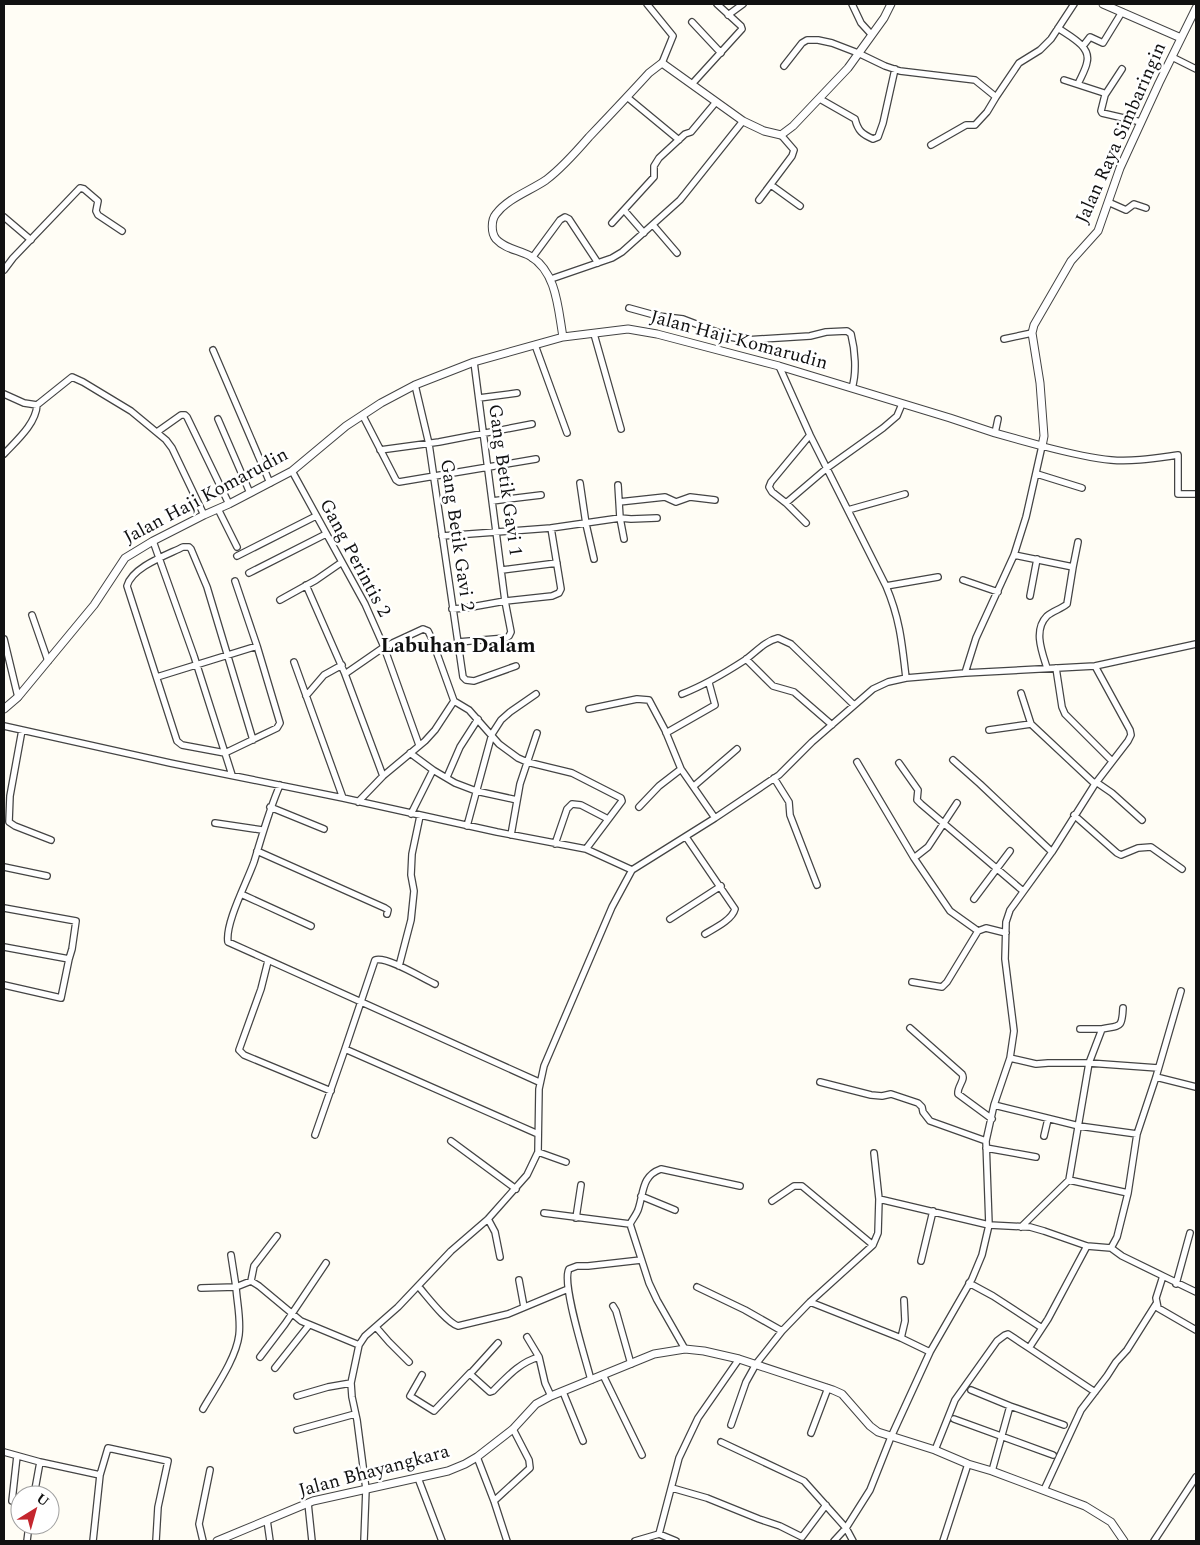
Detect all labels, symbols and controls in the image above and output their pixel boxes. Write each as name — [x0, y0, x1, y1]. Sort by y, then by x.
street label: Jalan Raya Simbaringin — [1068, 38, 1174, 228]
street label: Jalan Haji Komarudin — [647, 302, 831, 378]
street label: Gang Betik Gavi 1 — [480, 402, 530, 558]
street label: Jalan Haji Komarudin — [118, 440, 294, 552]
street label: Gang Betik Gavi 2 — [432, 457, 482, 613]
street label: Gang Perintis 2 — [312, 494, 398, 622]
district label: Labuhan Dalam — [380, 630, 536, 662]
street label: Jalan Bhayangkara — [295, 1437, 453, 1505]
north arrow — [10, 1485, 60, 1535]
text: U — [32, 1488, 54, 1512]

